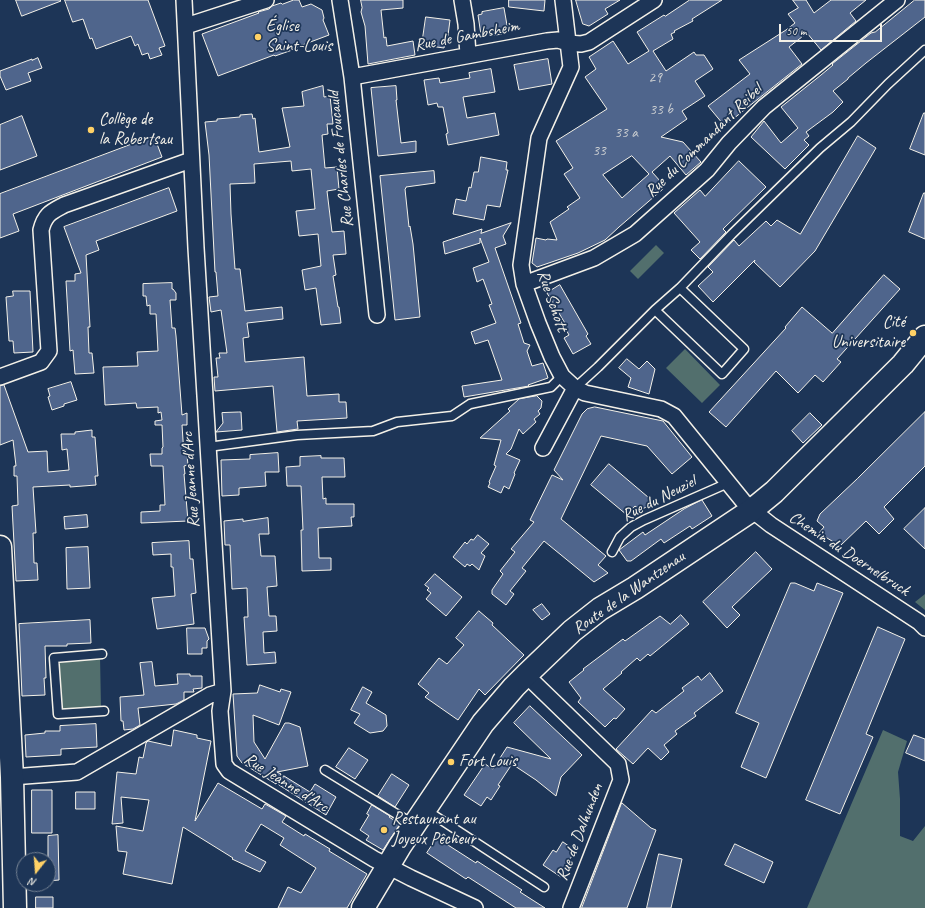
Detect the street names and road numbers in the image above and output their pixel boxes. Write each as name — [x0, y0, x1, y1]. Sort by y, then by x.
street label: Rue de Gambsheim — [413, 16, 521, 56]
street label: Rue du Commandant Reibel — [641, 80, 767, 202]
street label: Rue Charles de Foucauld — [324, 90, 358, 228]
street label: Rue Schott — [532, 268, 572, 334]
street label: Rue Jeanne d'Arc — [177, 431, 205, 529]
street label: Rue du Neuziel — [618, 472, 700, 526]
street label: Chemin du Doernelbruck — [785, 507, 913, 601]
street label: Route de la Wantzenau — [569, 547, 689, 639]
street label: Rue Jeanne d'Arc — [240, 749, 332, 817]
street label: Rue de Dalhunden — [552, 780, 608, 884]

